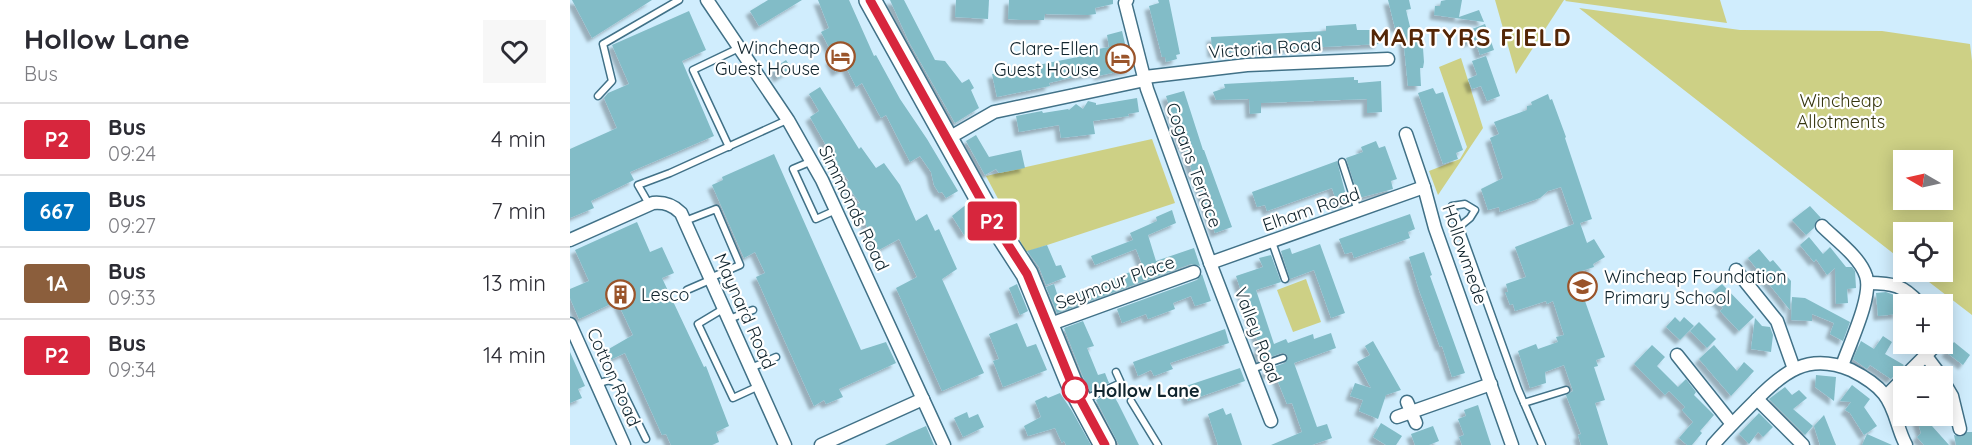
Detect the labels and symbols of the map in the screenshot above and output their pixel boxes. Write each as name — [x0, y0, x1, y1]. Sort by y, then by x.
district label: MARTYRS FIELD — [1370, 22, 1572, 52]
street label: Victoria Road — [1208, 33, 1322, 63]
place label: Wincheap Guest House — [715, 36, 820, 80]
place label: Clare-Ellen Guest House — [994, 37, 1099, 81]
hotel icon: Wincheap Guest House — [825, 41, 857, 73]
hotel icon: Clare-Ellen Guest House — [1104, 42, 1136, 74]
park label: Wincheap Allotments — [1797, 89, 1885, 133]
street label: Cogans Terrace — [1161, 99, 1227, 231]
street label: Simmonds Road — [814, 141, 894, 275]
north arrow — [1893, 150, 1953, 210]
street label: Elham Road — [1259, 182, 1363, 236]
street label: Hollowmede — [1437, 201, 1493, 307]
line badge: P2 — [965, 202, 1019, 240]
street label: Maynard Road — [709, 250, 781, 372]
street label: Seymour Place — [1052, 250, 1178, 314]
place label: Wincheap Foundation Primary School — [1604, 265, 1787, 309]
school or university icon: Wincheap Foundation Primary School — [1567, 270, 1599, 302]
building icon: Lesco — [604, 278, 636, 310]
place label: Lesco — [641, 283, 689, 306]
street label: Valley Road — [1229, 284, 1287, 386]
street label: Cotton Road — [582, 324, 646, 430]
marker: Hollow Lane — [1062, 377, 1088, 403]
place label: Hollow Lane — [1093, 379, 1200, 402]

